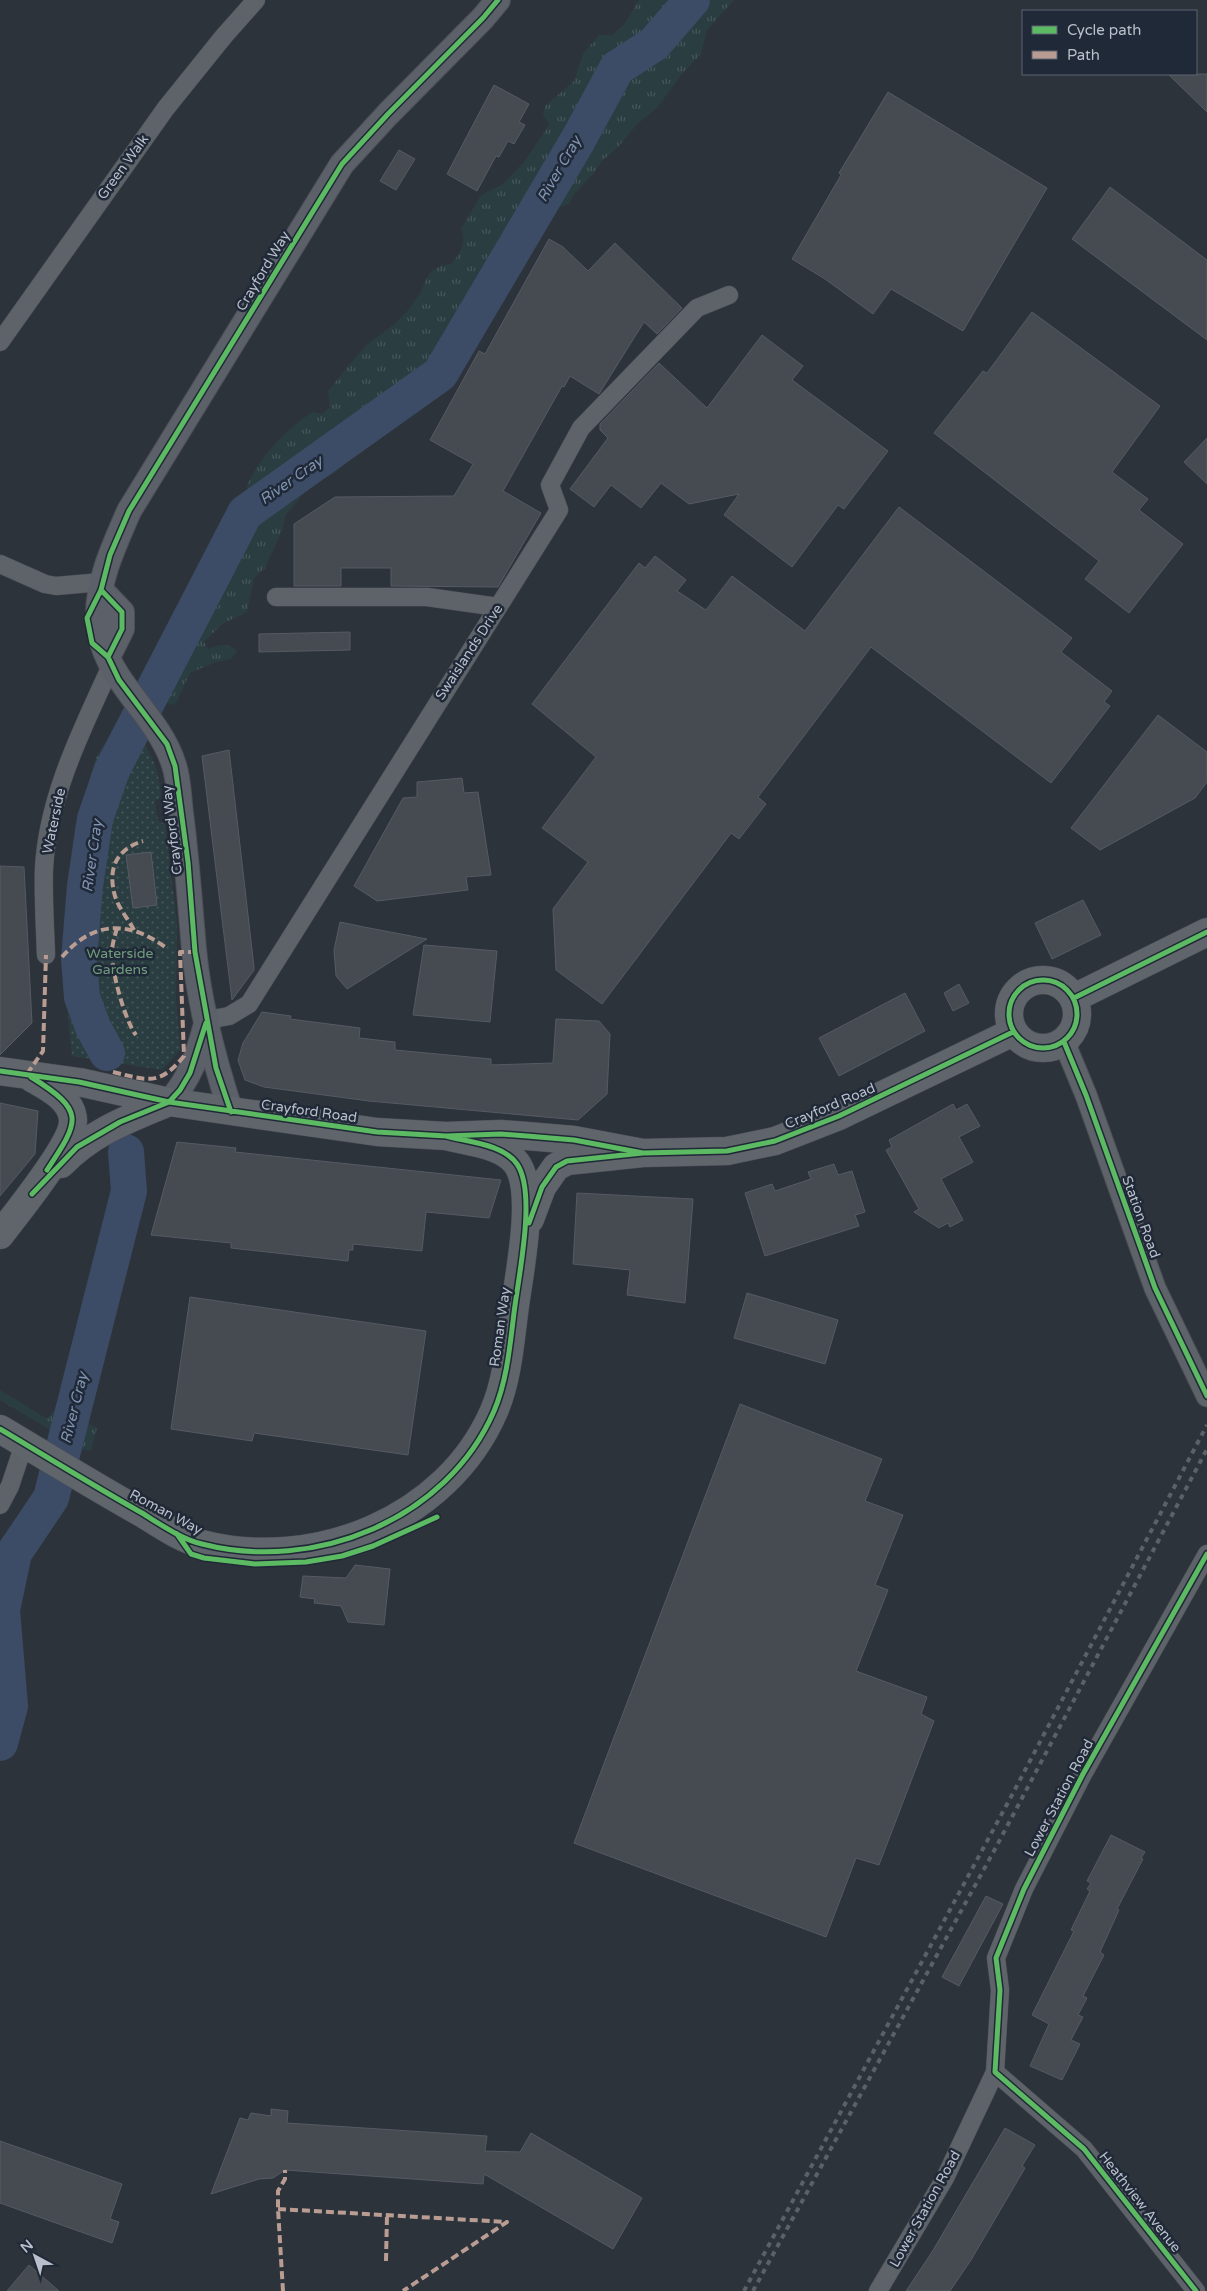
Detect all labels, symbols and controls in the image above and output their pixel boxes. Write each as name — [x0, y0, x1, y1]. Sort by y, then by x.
legend — [1022, 10, 1197, 75]
text: Cycle path — [1067, 21, 1141, 39]
text: Path — [1067, 46, 1100, 64]
street label: Green Walk — [94, 131, 153, 203]
water label: River Cray — [533, 131, 586, 205]
street label: Crayford Way — [232, 228, 294, 314]
water label: River Cray — [256, 451, 328, 508]
street label: Swaislands Drive — [432, 601, 506, 703]
street label: Crayford Way — [158, 784, 186, 876]
street label: Waterside — [39, 786, 69, 855]
water label: River Cray — [78, 817, 106, 893]
park label: Waterside Gardens — [87, 945, 153, 978]
street label: Crayford Road — [782, 1079, 878, 1133]
street label: Crayford Road — [260, 1096, 358, 1126]
street label: Station Road — [1118, 1174, 1164, 1260]
street label: Roman Way — [486, 1286, 514, 1368]
water label: River Cray — [56, 1369, 92, 1446]
street label: Roman Way — [127, 1486, 206, 1539]
street label: Lower Station Road — [1021, 1736, 1097, 1860]
street label: Lower Station Road — [886, 2148, 964, 2270]
street label: Heathview Avenue — [1095, 2148, 1185, 2256]
north arrow — [10, 2231, 60, 2281]
text: N — [17, 2236, 37, 2257]

